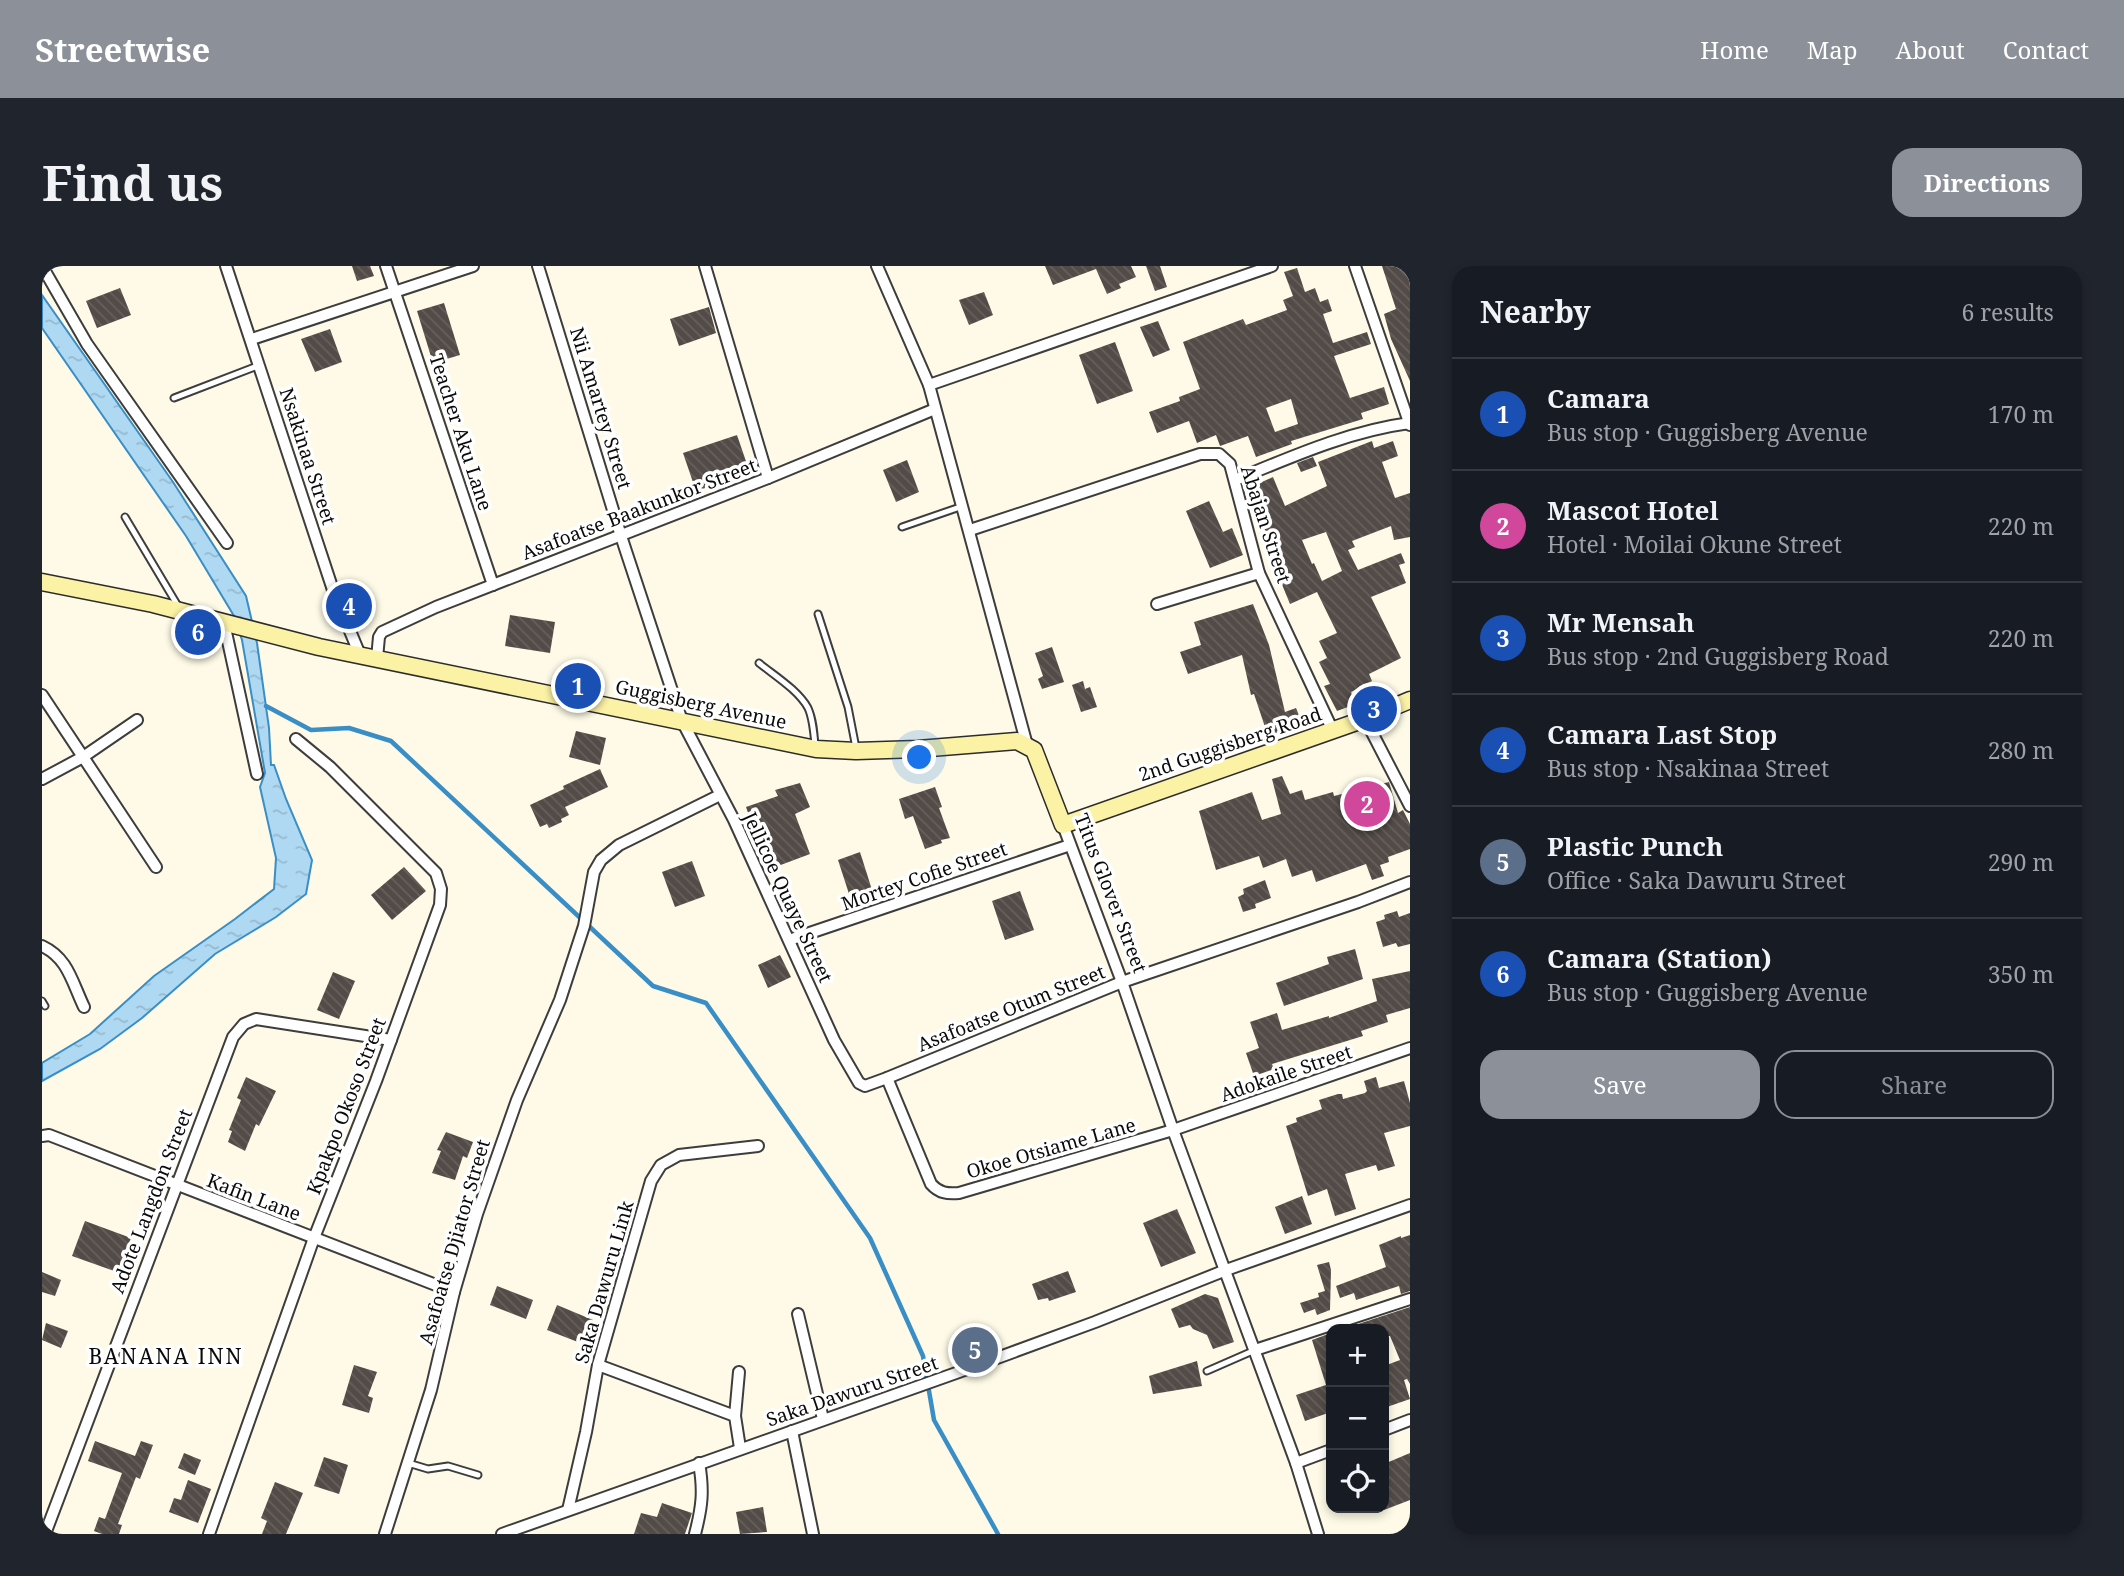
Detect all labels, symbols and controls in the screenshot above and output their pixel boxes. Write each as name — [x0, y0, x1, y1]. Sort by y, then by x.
text: Streetwise — [35, 27, 210, 72]
text: Home — [1700, 33, 1769, 66]
text: Map — [1807, 33, 1858, 66]
text: About — [1896, 33, 1965, 66]
text: Contact — [2003, 33, 2089, 66]
button: Directions — [1892, 148, 2082, 217]
text: Find us — [42, 149, 223, 215]
text: Nearby — [1480, 291, 1591, 332]
text: 6 results — [1961, 296, 2054, 328]
street label: Nii Amartey Street — [564, 324, 638, 492]
street label: Teacher Aku Lane — [423, 350, 499, 514]
text: Camara — [1547, 380, 1650, 416]
street label: Nsakinaa Street — [274, 384, 342, 528]
text: 1 — [1497, 398, 1510, 430]
text: 170 m — [1988, 398, 2054, 430]
text: Bus stop · Guggisberg Avenue — [1547, 416, 1868, 448]
street label: Asafoatse Baakunkor Street — [518, 452, 760, 566]
street label: Abajan Street — [1235, 462, 1297, 586]
text: Mascot Hotel — [1547, 492, 1719, 528]
text: 2 — [1497, 510, 1510, 542]
text: 220 m — [1988, 510, 2054, 542]
text: Hotel · Moilai Okune Street — [1547, 528, 1842, 560]
pin: 4 — [326, 580, 372, 632]
text: Mr Mensah — [1547, 604, 1695, 640]
pin: 6 — [175, 606, 221, 658]
text: 3 — [1497, 622, 1510, 654]
text: 220 m — [1988, 622, 2054, 654]
text: Bus stop · 2nd Guggisberg Road — [1547, 640, 1889, 672]
pin: 1 — [555, 660, 601, 712]
street label: Guggisberg Avenue — [613, 673, 789, 735]
pin: 3 — [1351, 683, 1397, 735]
street label: 2nd Guggisberg Road — [1135, 700, 1325, 788]
text: Camara Last Stop — [1547, 716, 1777, 752]
text: 4 — [1497, 734, 1510, 766]
text: 280 m — [1988, 734, 2054, 766]
your location — [902, 740, 936, 774]
text: Bus stop · Nsakinaa Street — [1547, 752, 1829, 784]
pin: 2 — [1344, 778, 1390, 830]
street label: Jellicoe Quaye Street — [737, 807, 839, 987]
street label: Titus Glover Street — [1069, 810, 1153, 977]
text: Plastic Punch — [1547, 828, 1723, 864]
street label: Mortey Cofie Street — [838, 835, 1011, 917]
text: 5 — [1497, 846, 1510, 878]
text: 290 m — [1988, 846, 2054, 878]
text: Office · Saka Dawuru Street — [1547, 864, 1846, 896]
text: Camara (Station) — [1547, 940, 1772, 976]
street label: Asafoatse Otum Street — [913, 958, 1109, 1058]
text: 6 — [1497, 958, 1510, 990]
text: 350 m — [1988, 958, 2054, 990]
text: Bus stop · Guggisberg Avenue — [1547, 976, 1868, 1008]
street label: Kpakpo Okoso Street — [300, 1013, 392, 1198]
street label: Adokaile Street — [1217, 1038, 1356, 1108]
button: Save — [1480, 1050, 1760, 1119]
button: Share — [1774, 1050, 2054, 1119]
street label: Adote Langdon Street — [104, 1105, 198, 1297]
street label: Okoe Otsiame Lane — [963, 1111, 1139, 1185]
street label: Asafoatse Djiator Street — [412, 1136, 496, 1348]
street label: Kafin Lane — [203, 1167, 305, 1227]
street label: Saka Dawuru Link — [568, 1197, 640, 1366]
pin: 5 — [952, 1324, 998, 1376]
map controls — [1326, 1324, 1389, 1513]
button: + — [1326, 1324, 1389, 1387]
district label: BANANA INN — [89, 1342, 244, 1370]
street label: Saka Dawuru Street — [763, 1349, 941, 1433]
button: − — [1326, 1387, 1389, 1450]
button: locate — [1326, 1450, 1389, 1513]

